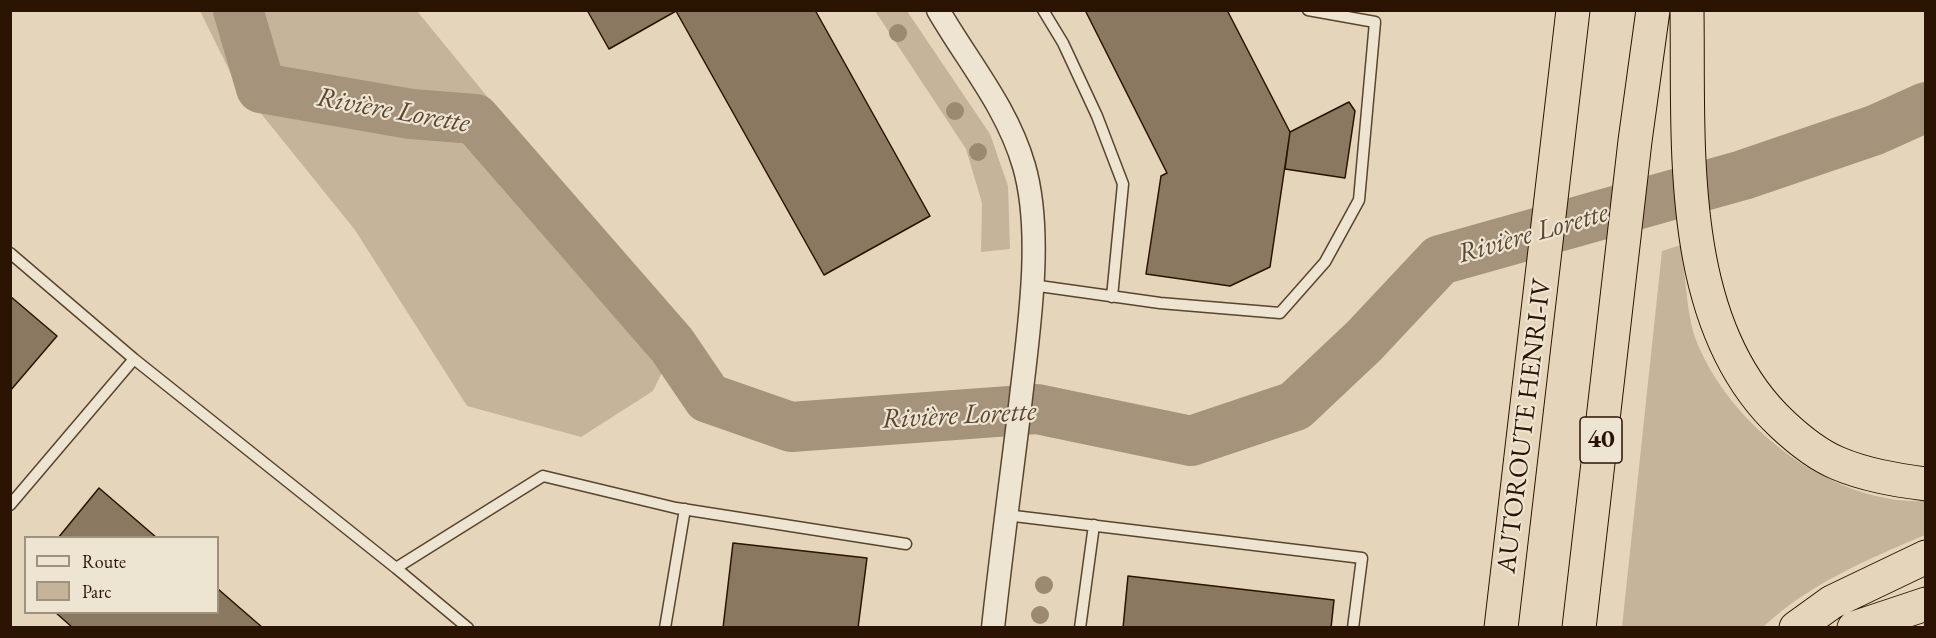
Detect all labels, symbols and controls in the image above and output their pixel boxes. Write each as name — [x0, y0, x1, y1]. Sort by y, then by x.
water label: Rivière Lorette — [314, 81, 472, 141]
water label: Rivière Lorette — [1454, 196, 1612, 272]
street label: AUTOROUTE HENRI-IV — [1491, 277, 1559, 575]
water label: Rivière Lorette — [881, 395, 1037, 437]
road number: 40 — [1580, 417, 1622, 463]
legend — [24, 536, 219, 614]
text: Route — [82, 550, 126, 573]
text: Parc — [82, 580, 112, 603]

